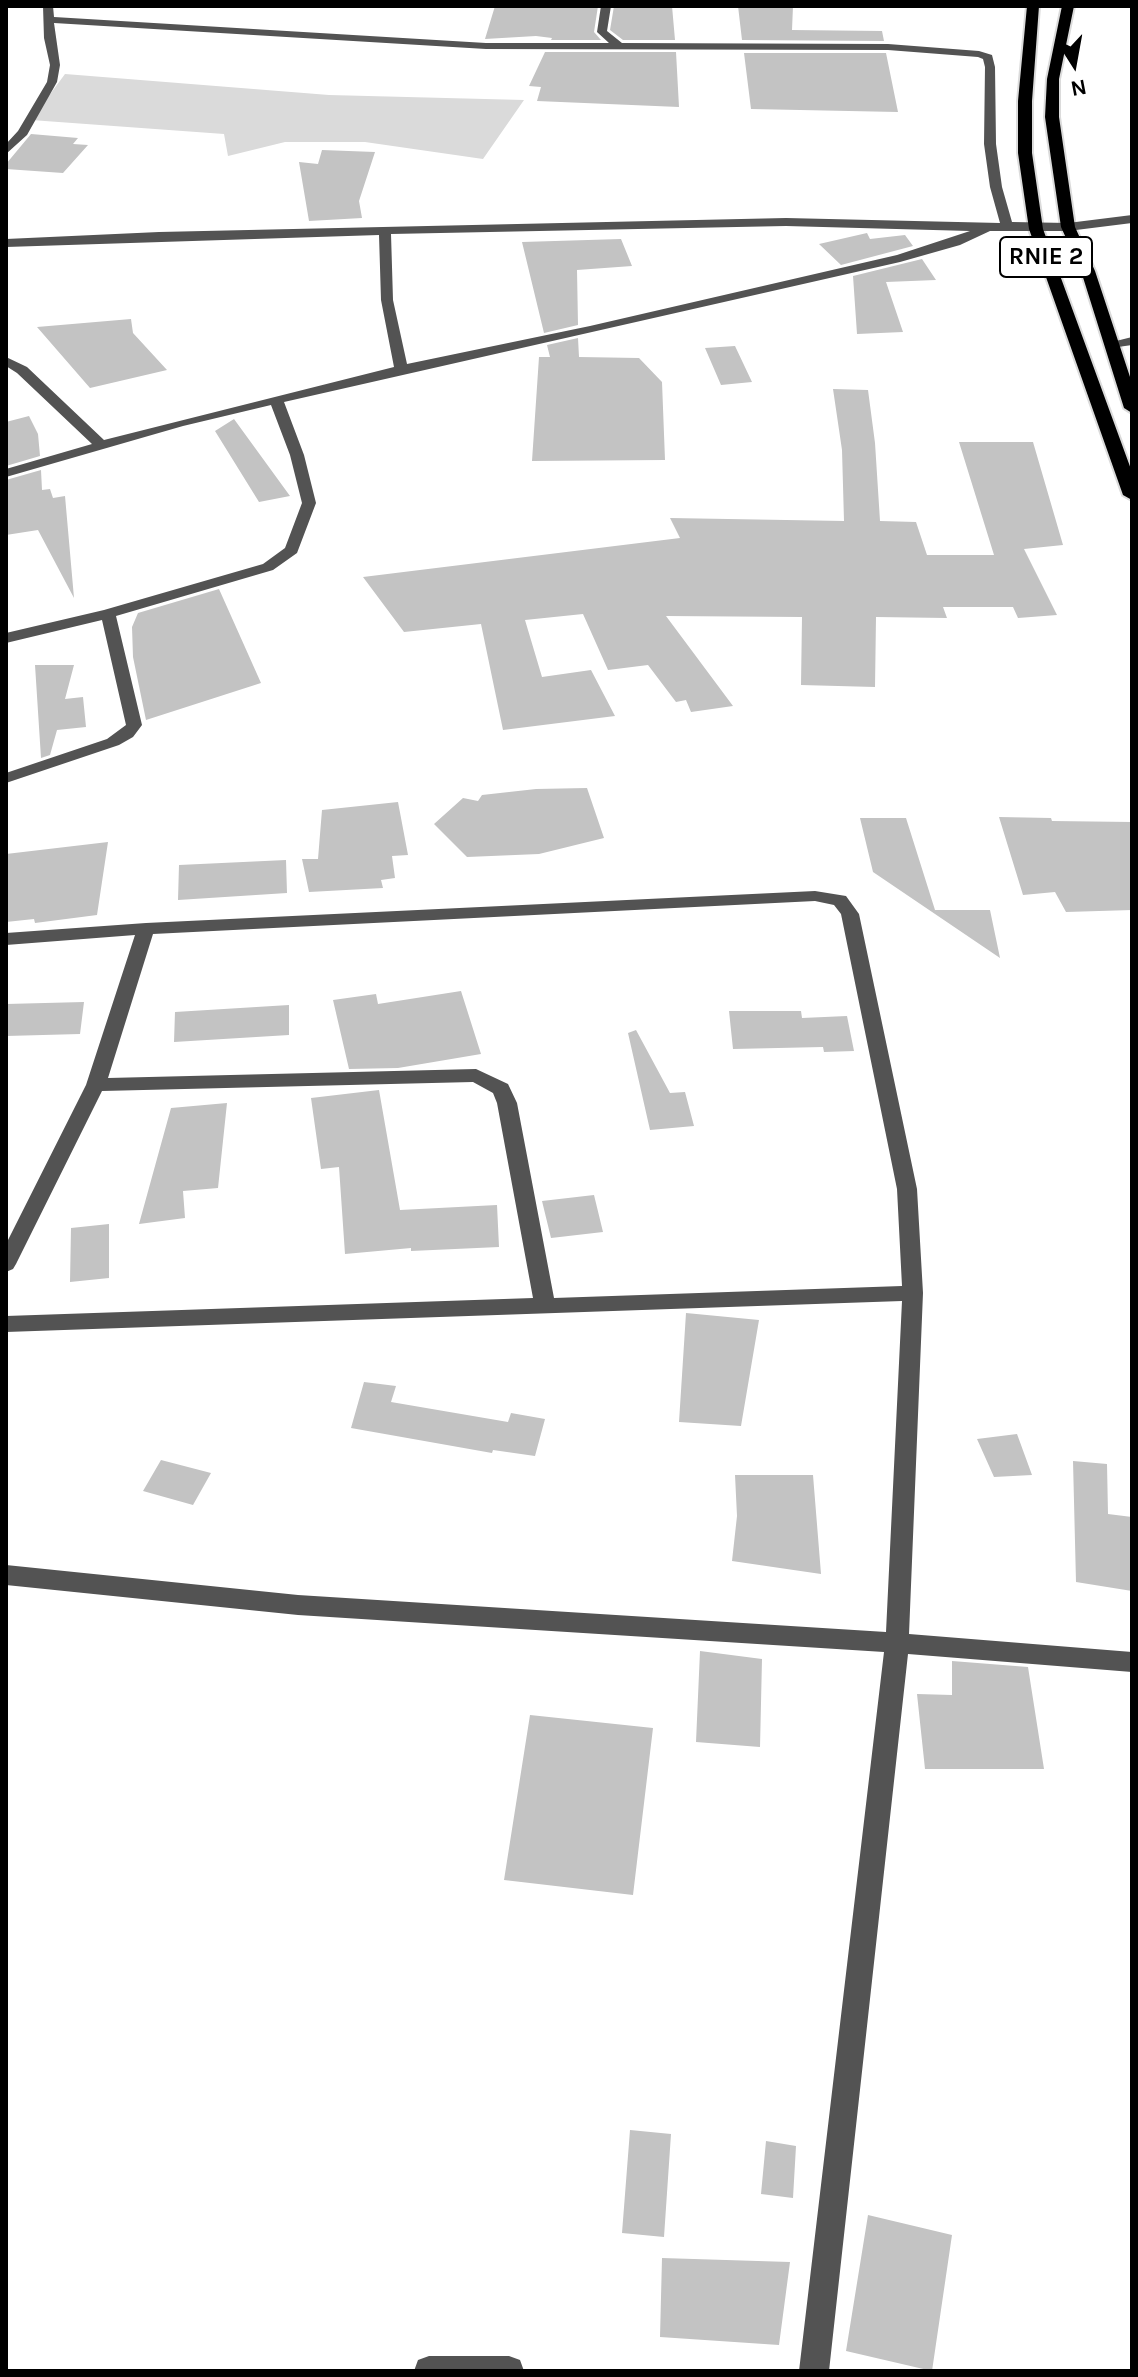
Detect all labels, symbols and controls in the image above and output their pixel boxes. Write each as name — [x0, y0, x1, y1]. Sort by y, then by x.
north arrow — [1034, 24, 1114, 104]
text: N — [1068, 73, 1089, 102]
road number: RNIE 2 — [1000, 237, 1092, 277]

